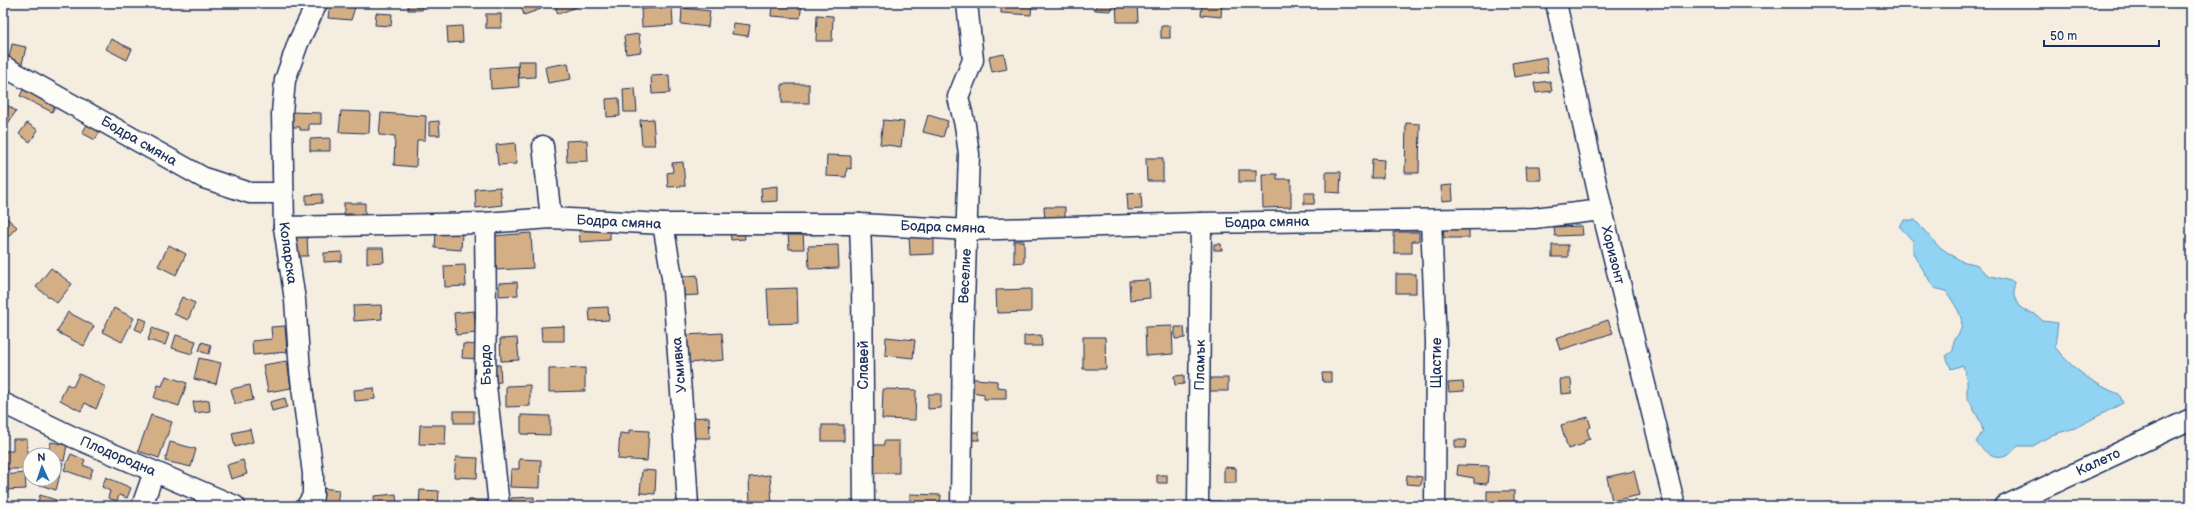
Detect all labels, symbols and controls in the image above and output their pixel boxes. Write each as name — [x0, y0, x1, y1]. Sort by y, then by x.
scale bar — [2044, 22, 2159, 48]
text: 50 m — [2050, 29, 2077, 44]
street label: Бодра смяна — [98, 112, 181, 170]
street label: Бодра смяна — [576, 211, 663, 233]
street label: Бодра смяна — [1224, 213, 1310, 231]
street label: Бодра смяна — [900, 217, 987, 237]
street label: Коларска — [275, 221, 301, 286]
street label: Хоризонт — [1597, 224, 1629, 287]
street label: Веселие — [955, 248, 975, 304]
street label: Усмивка — [668, 336, 690, 394]
street label: Щастие — [1428, 337, 1445, 388]
street label: Пламък — [1191, 339, 1209, 391]
street label: Славей — [855, 341, 872, 389]
street label: Бърдо — [477, 344, 495, 386]
street label: Плодородна — [78, 432, 159, 480]
street label: Калето — [2073, 444, 2123, 480]
north arrow — [22, 447, 62, 487]
text: N — [37, 451, 46, 464]

